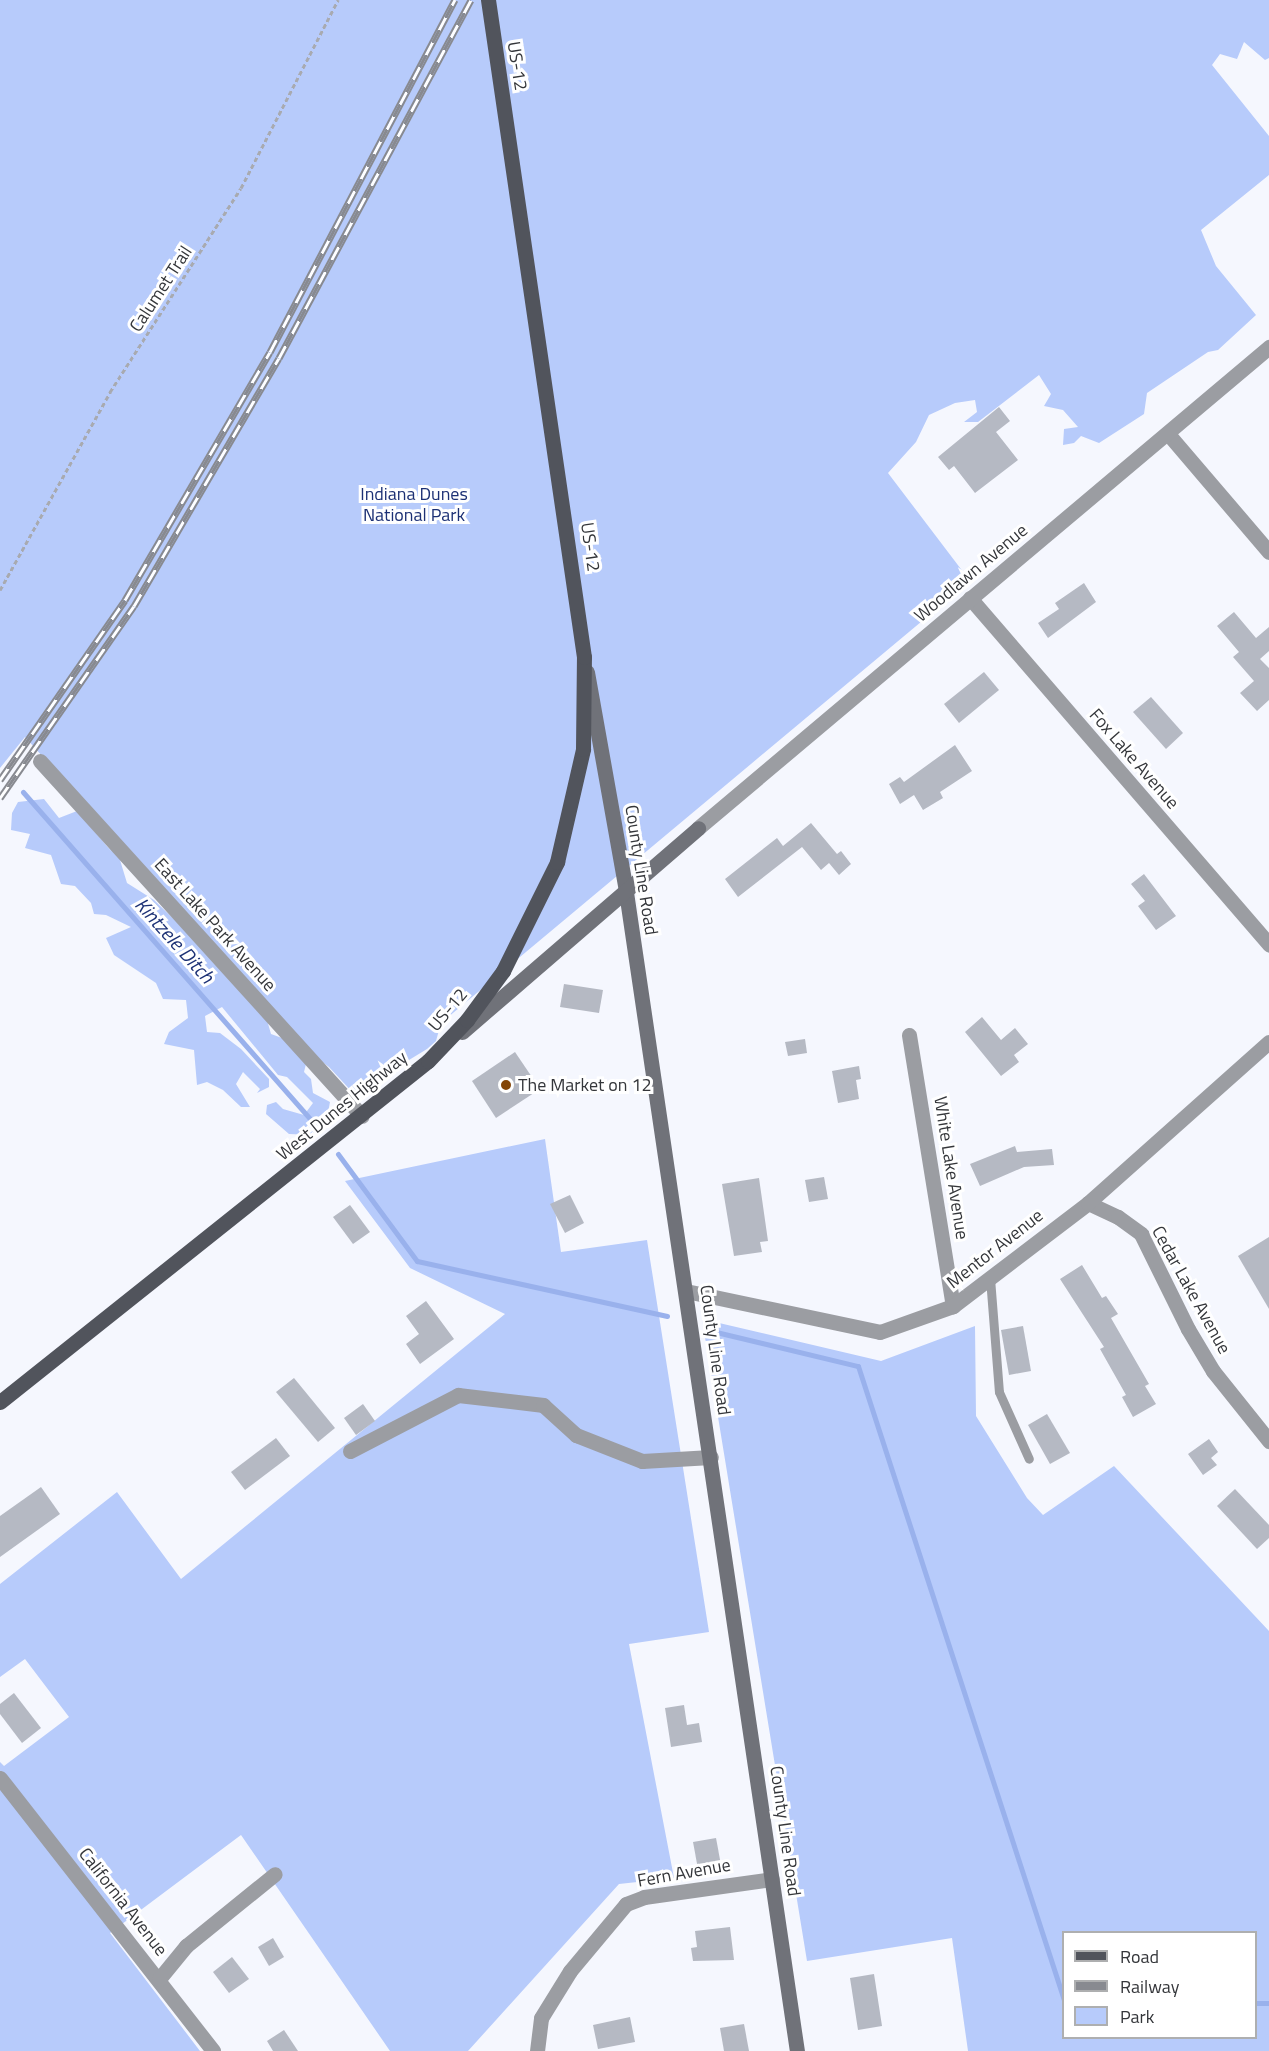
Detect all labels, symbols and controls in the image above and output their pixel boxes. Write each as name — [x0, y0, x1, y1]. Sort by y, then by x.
street label: US-12 — [502, 40, 532, 92]
street label: Calumet Trail — [125, 242, 197, 336]
park label: Indiana Dunes National Park — [360, 484, 468, 526]
street label: Woodlawn Avenue — [910, 519, 1032, 627]
street label: US-12 — [576, 521, 604, 573]
street label: Fox Lake Avenue — [1085, 704, 1183, 814]
street label: County Line Road — [620, 803, 662, 937]
street label: East Lake Park Avenue — [150, 854, 280, 996]
water label: Kintzele Ditch — [130, 892, 220, 988]
street label: US-12 — [424, 984, 472, 1036]
street label: West Dunes Highway — [272, 1047, 412, 1165]
place label: The Market on 12 — [518, 1074, 652, 1096]
marker: The Market on 12 — [499, 1078, 513, 1092]
street label: White Lake Avenue — [929, 1095, 973, 1241]
street label: Mentor Avenue — [943, 1205, 1047, 1293]
street label: Cedar Lake Avenue — [1147, 1222, 1235, 1358]
street label: County Line Road — [695, 1283, 735, 1417]
street label: County Line Road — [765, 1764, 805, 1898]
street label: California Avenue — [74, 1844, 172, 1960]
street label: Fern Avenue — [636, 1854, 732, 1892]
legend — [1062, 1931, 1257, 2039]
text: Road — [1120, 1943, 1159, 1970]
text: Railway — [1120, 1973, 1179, 2000]
text: Park — [1120, 2003, 1154, 2030]

